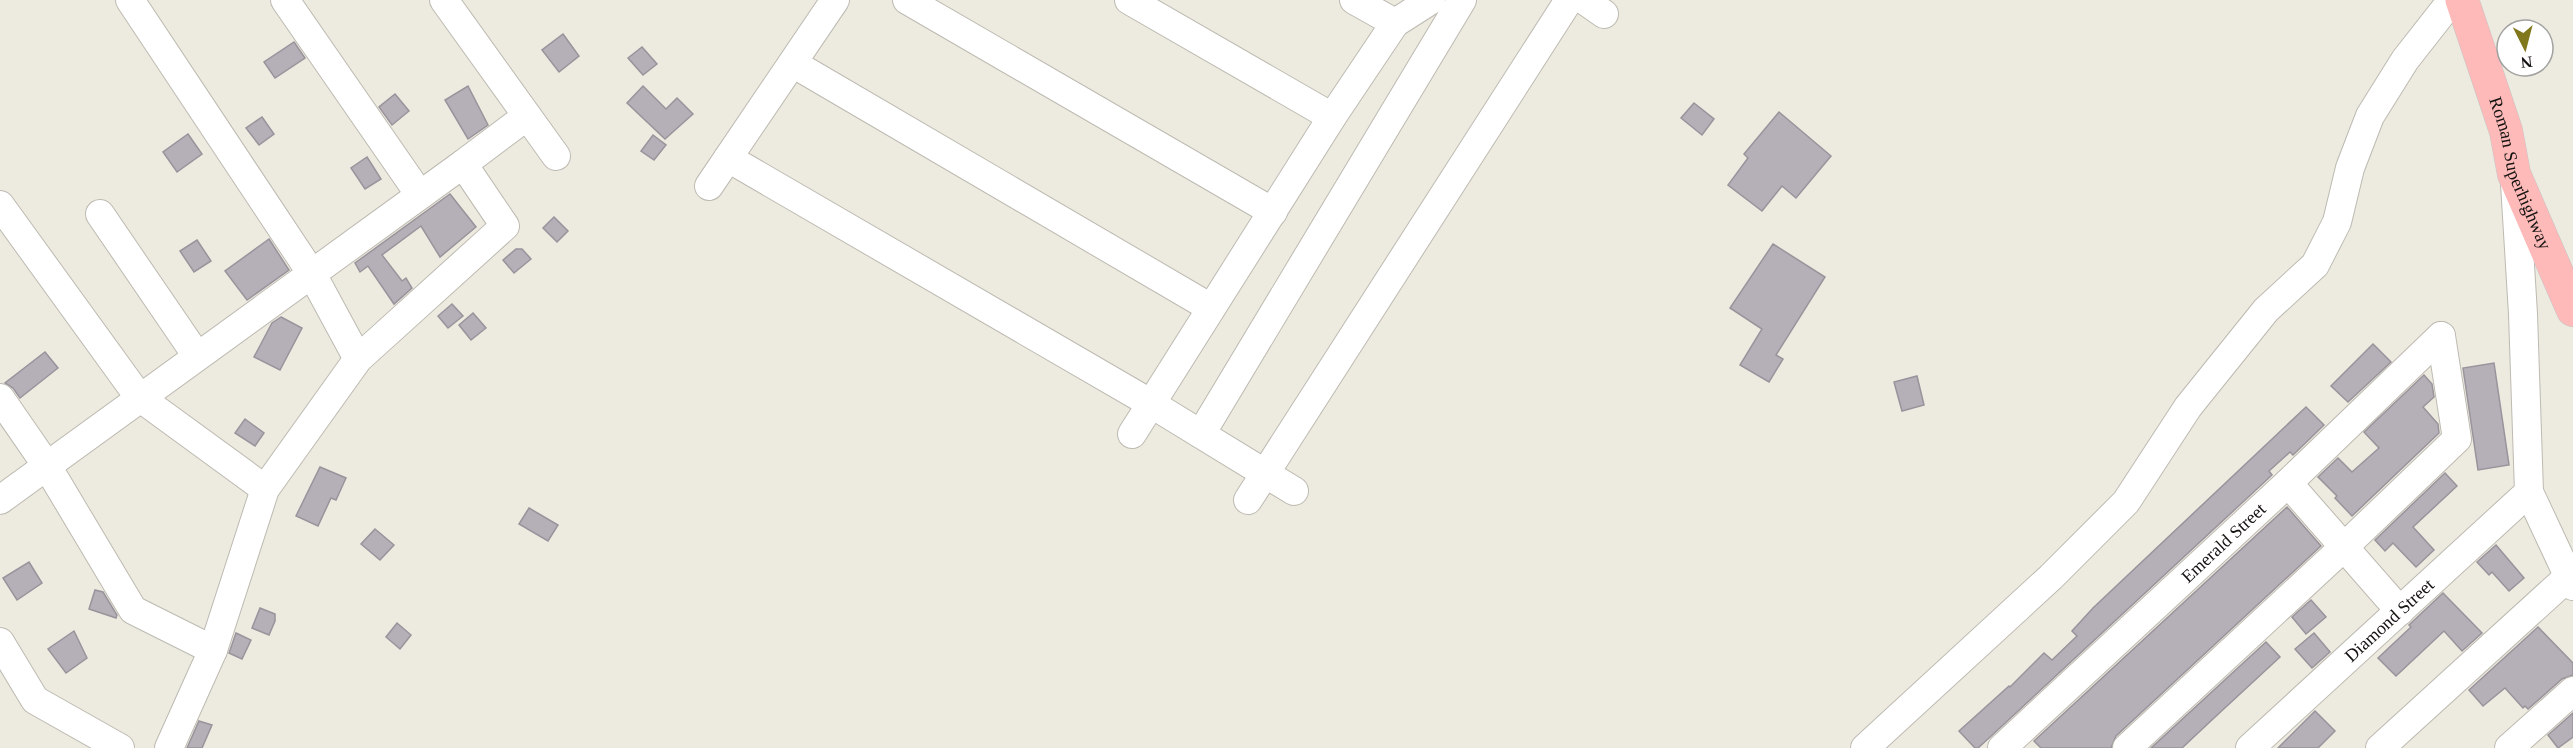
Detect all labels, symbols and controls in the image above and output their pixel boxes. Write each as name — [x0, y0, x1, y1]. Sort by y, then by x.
north arrow — [2495, 18, 2555, 78]
text: N — [2519, 53, 2533, 72]
street label: Roman Superhighway — [2485, 94, 2556, 253]
street label: Emerald Street — [2177, 499, 2270, 587]
street label: Diamond Street — [2341, 574, 2438, 666]

